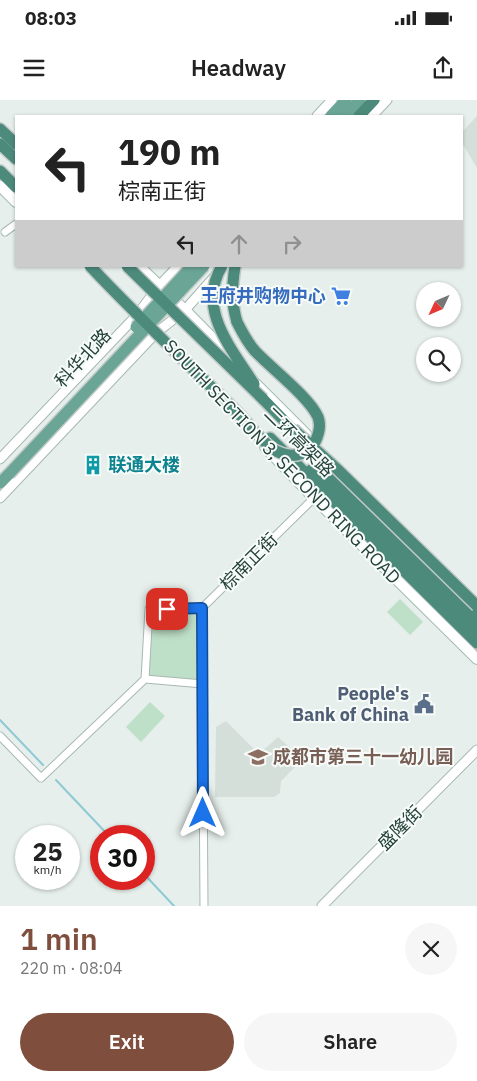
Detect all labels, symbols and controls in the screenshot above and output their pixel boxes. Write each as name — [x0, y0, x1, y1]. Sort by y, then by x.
text: 08:03 — [25, 6, 77, 30]
text: Headway — [191, 53, 286, 82]
icon: menu — [20, 54, 48, 82]
icon: share — [429, 54, 457, 82]
text: 190 m — [118, 129, 221, 175]
icon: left — [35, 135, 100, 200]
text: 棕南正街 — [118, 176, 206, 205]
icon: left — [172, 230, 200, 258]
icon: ahead — [225, 230, 253, 258]
icon: right — [278, 230, 306, 258]
north arrow — [416, 282, 461, 328]
map controls — [416, 282, 461, 382]
place label: 王府井购物中心 — [200, 284, 326, 307]
supermarket icon: 王府井购物中心 — [330, 285, 352, 307]
street label: 科华北路 — [50, 323, 116, 392]
street label: SOUTH SECTION 3, SECOND RING ROAD — [159, 335, 406, 589]
button: search — [416, 337, 461, 382]
street label: 二环高架路 — [259, 402, 339, 482]
place label: 联通大楼 — [108, 453, 180, 476]
building icon: 联通大楼 — [82, 454, 104, 476]
street label: 棕南正街 — [215, 528, 282, 595]
pin — [146, 588, 188, 630]
icon: arrive — [153, 595, 181, 623]
place label: People's Bank of China — [292, 682, 409, 726]
public building icon: People's Bank of China — [413, 693, 435, 715]
place label: 成都市第三十一幼儿园 — [273, 745, 453, 768]
school or university icon: 成都市第三十一幼儿园 — [247, 746, 269, 768]
position arrow — [176, 786, 228, 838]
street label: 盛隆街 — [372, 800, 427, 855]
speed limit sign: 30 — [90, 825, 155, 890]
text: 25 — [32, 835, 63, 868]
text: km/h — [33, 862, 62, 877]
text: 1 min — [20, 919, 98, 958]
button: close — [405, 923, 457, 975]
text: 220 m · 08:04 — [20, 958, 122, 978]
button: Exit — [20, 1013, 234, 1071]
button: Share — [244, 1013, 457, 1071]

